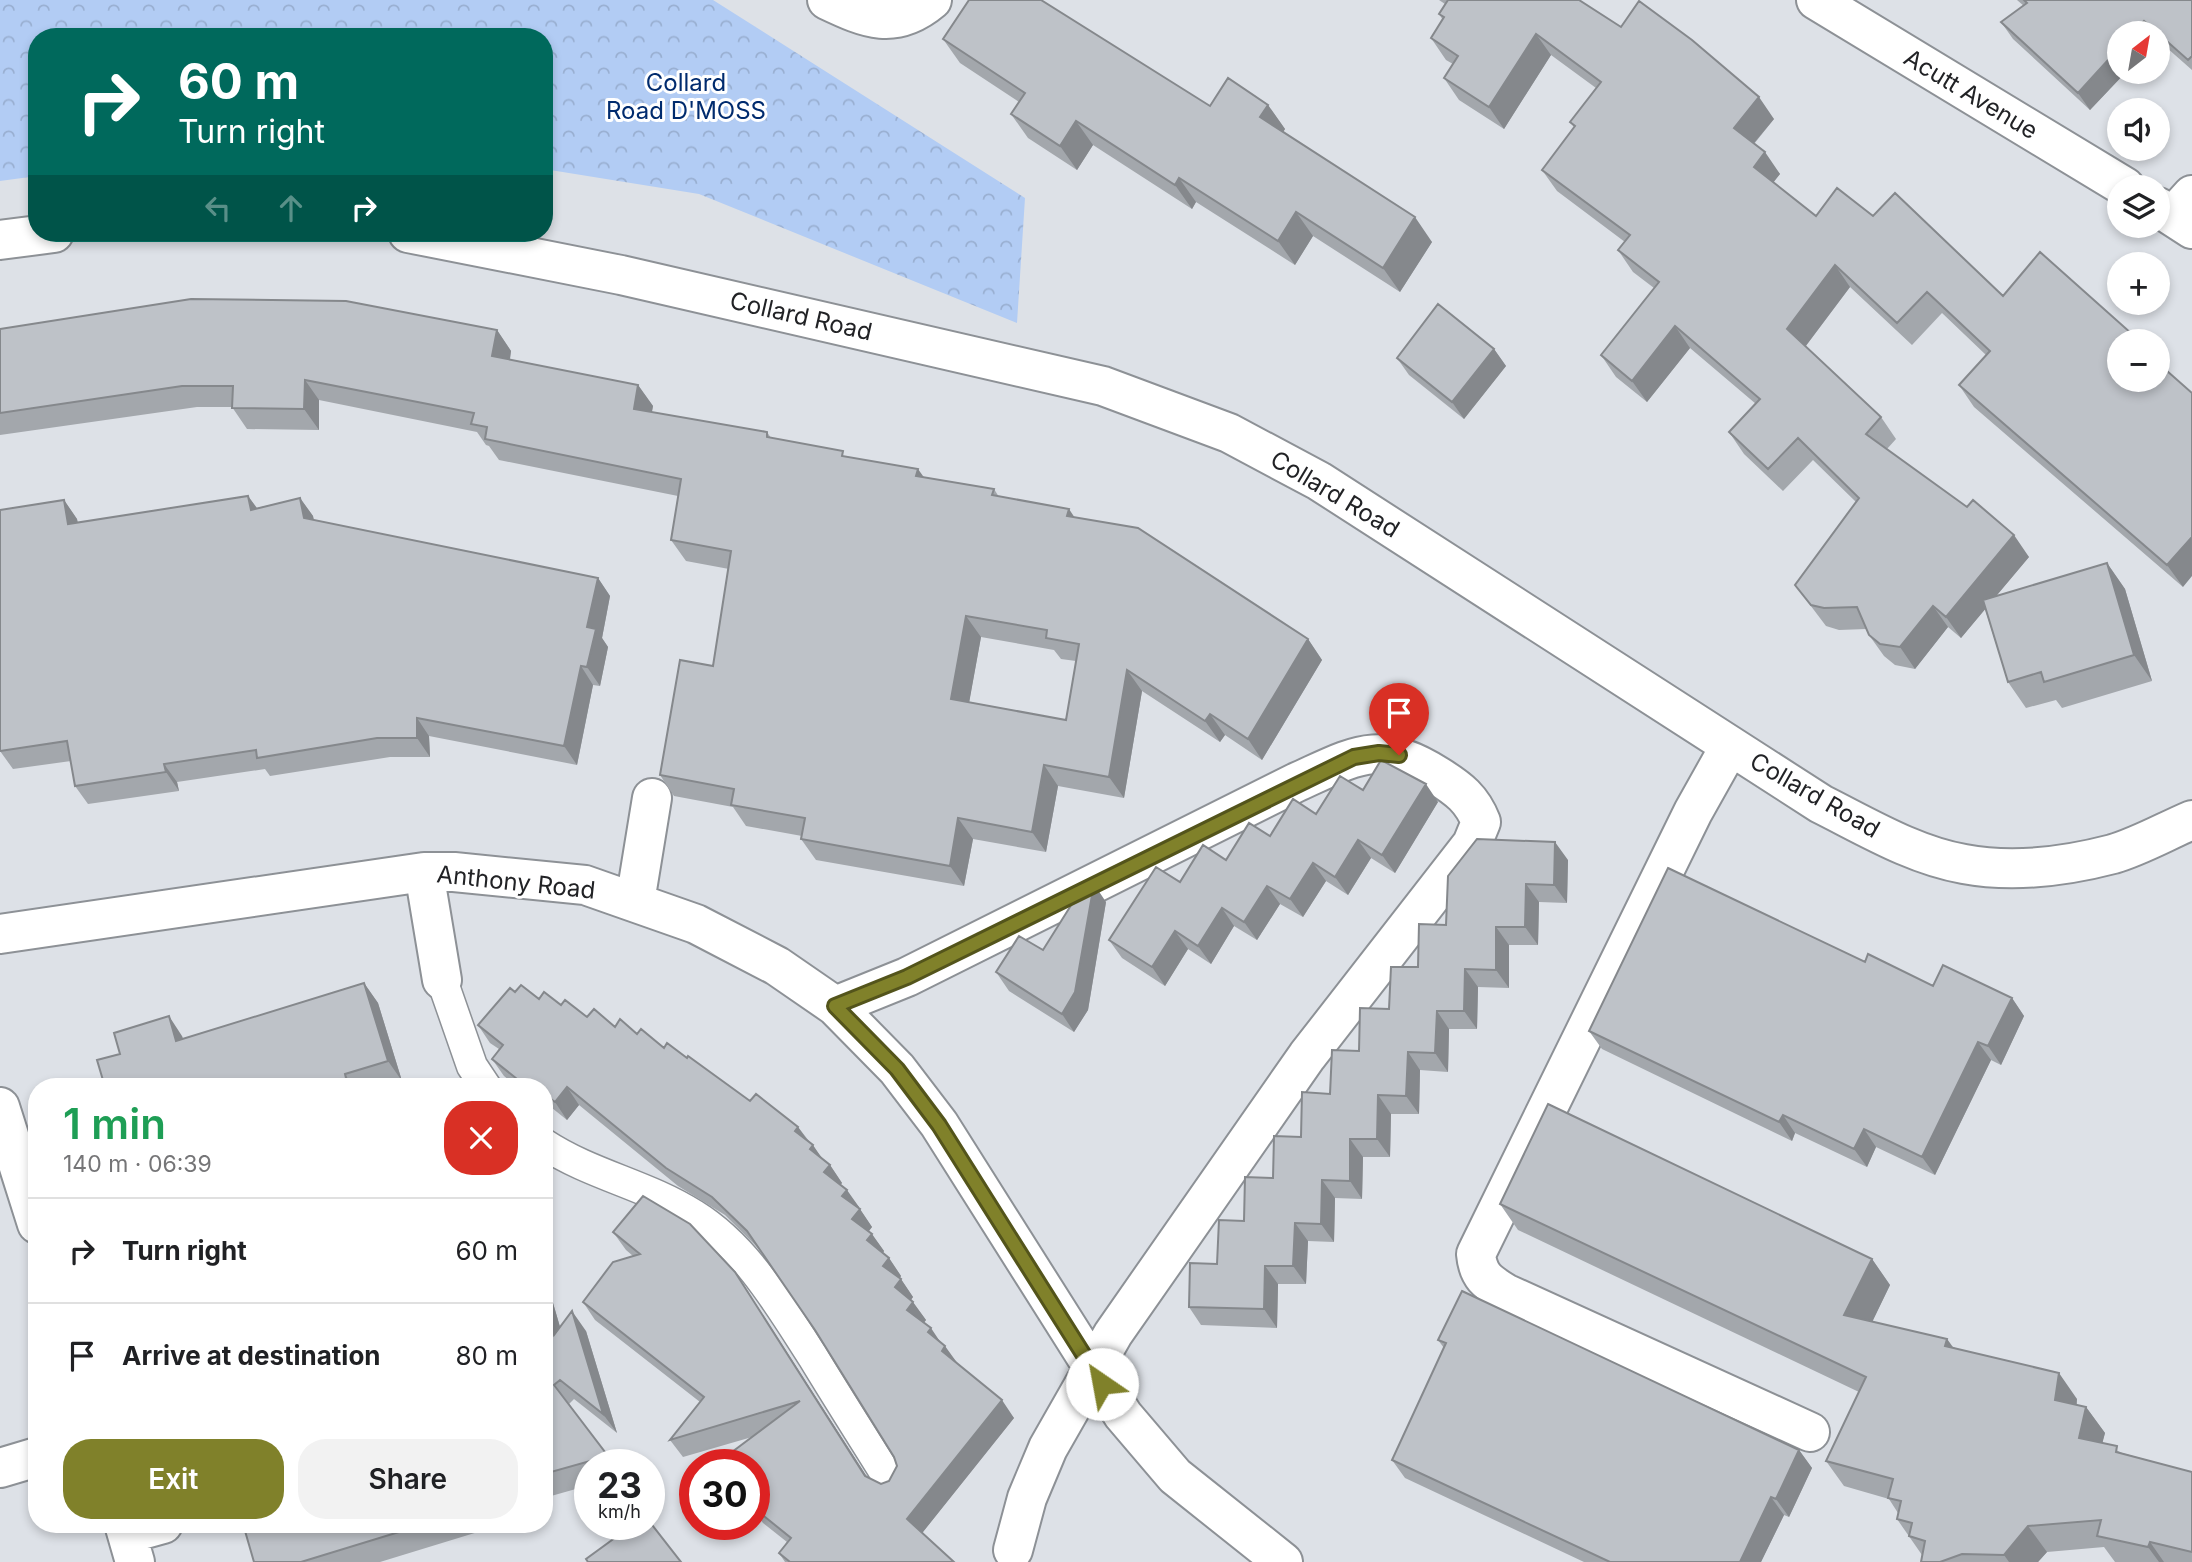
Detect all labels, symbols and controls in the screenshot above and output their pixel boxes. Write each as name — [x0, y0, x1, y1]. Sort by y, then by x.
north arrow — [2107, 21, 2170, 84]
map controls — [2107, 21, 2170, 392]
street label: Acutt Avenue — [1899, 43, 2043, 145]
text: 60 m — [178, 52, 299, 111]
icon: right — [63, 56, 154, 147]
park label: Collard Road D'MOSS — [606, 68, 766, 125]
button: sound — [2107, 98, 2170, 161]
text: Turn right — [178, 112, 325, 151]
button: layers — [2107, 175, 2170, 238]
icon: left — [199, 189, 237, 227]
icon: ahead — [272, 189, 310, 227]
icon: right — [345, 189, 383, 227]
button: + — [2107, 252, 2170, 315]
street label: Collard Road — [727, 286, 875, 346]
button: − — [2107, 329, 2170, 392]
street label: Collard Road — [1265, 444, 1405, 544]
pin — [1369, 683, 1429, 755]
icon: arrive — [1380, 694, 1418, 732]
street label: Collard Road — [1745, 746, 1885, 844]
street label: Anthony Road — [435, 859, 597, 905]
text: 1 min — [63, 1098, 166, 1149]
button: close — [444, 1101, 518, 1175]
text: 140 m · 06:39 — [63, 1150, 212, 1178]
icon: right — [63, 1232, 101, 1270]
text: Turn right — [122, 1235, 247, 1266]
text: 60 m — [455, 1235, 518, 1266]
icon: arrive — [63, 1337, 101, 1375]
text: Arrive at destination — [122, 1340, 381, 1371]
text: 80 m — [455, 1340, 518, 1371]
position arrow — [1065, 1347, 1139, 1421]
button: Exit — [63, 1439, 284, 1519]
button: Share — [298, 1439, 518, 1519]
speed limit sign: 30 — [679, 1449, 770, 1540]
text: 23 — [597, 1464, 642, 1506]
text: km/h — [598, 1501, 641, 1522]

